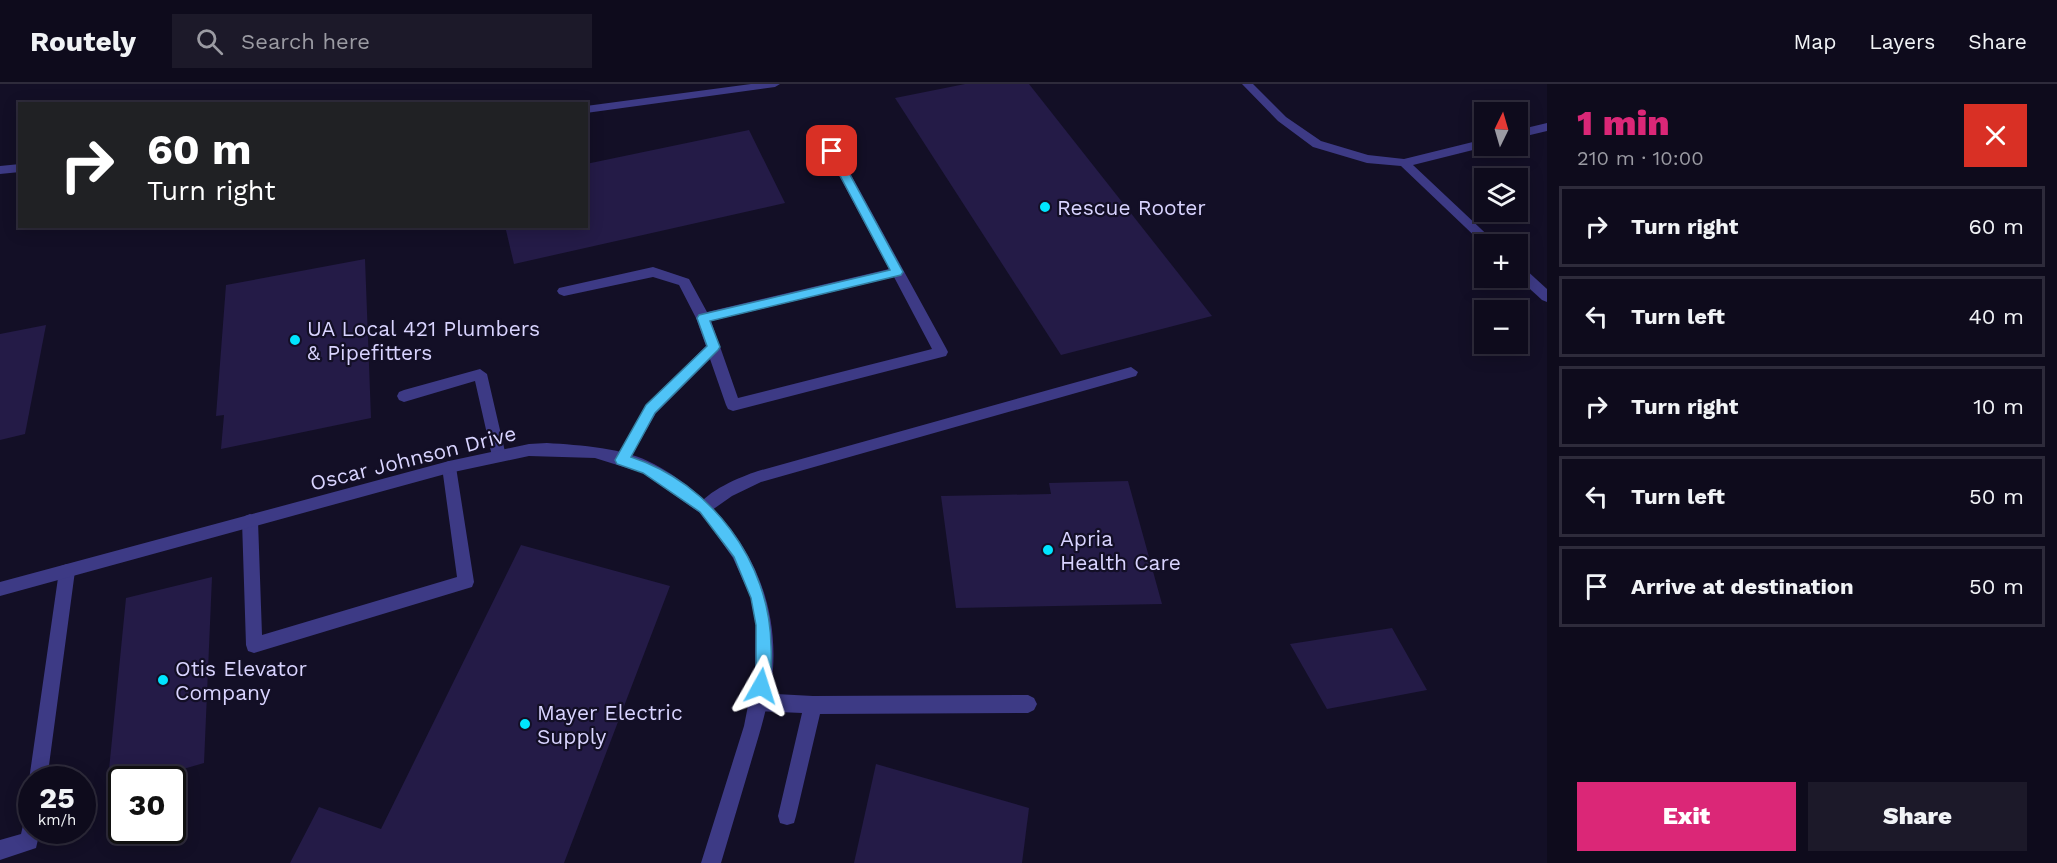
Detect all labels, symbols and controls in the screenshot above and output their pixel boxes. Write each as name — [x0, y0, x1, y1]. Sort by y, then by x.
search box — [172, 14, 592, 68]
text: Routely — [30, 25, 136, 58]
icon: search — [193, 25, 226, 58]
text: Search here — [241, 29, 370, 54]
text: Map — [1793, 29, 1836, 54]
text: Layers — [1869, 29, 1935, 54]
text: Share — [1968, 29, 2027, 54]
north arrow — [1474, 102, 1528, 156]
map controls — [1474, 102, 1528, 354]
text: 1 min — [1577, 102, 1670, 144]
button: close — [1964, 104, 2027, 167]
text: 60 m — [147, 125, 251, 174]
pin — [806, 125, 857, 176]
icon: right — [48, 126, 126, 204]
icon: arrive — [815, 134, 848, 167]
text: 210 m · 10:00 — [1577, 146, 1704, 170]
button: layers — [1474, 168, 1528, 222]
text: Turn right — [147, 175, 276, 207]
place label: Rescue Rooter — [1057, 195, 1206, 220]
marker: Rescue Rooter — [1038, 200, 1052, 214]
icon: right — [1580, 210, 1613, 243]
text: Turn right — [1631, 214, 1738, 239]
text: 60 m — [1968, 214, 2024, 239]
button: + — [1474, 234, 1528, 288]
button: − — [1474, 300, 1528, 354]
icon: left — [1580, 300, 1613, 333]
text: Turn left — [1631, 304, 1725, 329]
text: 40 m — [1968, 304, 2024, 329]
place label: UA Local 421 Plumbers & Pipefitters — [307, 316, 540, 365]
marker: UA Local 421 Plumbers & Pipefitters — [288, 333, 302, 347]
icon: right — [1580, 390, 1613, 423]
text: Turn right — [1631, 394, 1738, 419]
text: 10 m — [1973, 394, 2024, 419]
street label: Oscar Johnson Drive — [307, 420, 519, 496]
icon: left — [1580, 480, 1613, 513]
text: Turn left — [1631, 484, 1725, 509]
text: 50 m — [1969, 484, 2024, 509]
place label: Apria Health Care — [1060, 526, 1181, 575]
marker: Apria Health Care — [1041, 543, 1055, 557]
icon: arrive — [1580, 570, 1613, 603]
text: Arrive at destination — [1631, 574, 1854, 599]
text: 50 m — [1969, 574, 2024, 599]
position arrow — [729, 654, 793, 718]
place label: Otis Elevator Company — [175, 656, 307, 705]
marker: Otis Elevator Company — [156, 673, 170, 687]
place label: Mayer Electric Supply — [537, 700, 683, 749]
marker: Mayer Electric Supply — [518, 717, 532, 731]
speed limit sign: 30 — [108, 766, 186, 844]
text: 25 — [39, 780, 75, 815]
button: Exit — [1577, 782, 1796, 851]
button: Share — [1808, 782, 2027, 851]
text: km/h — [38, 811, 76, 829]

